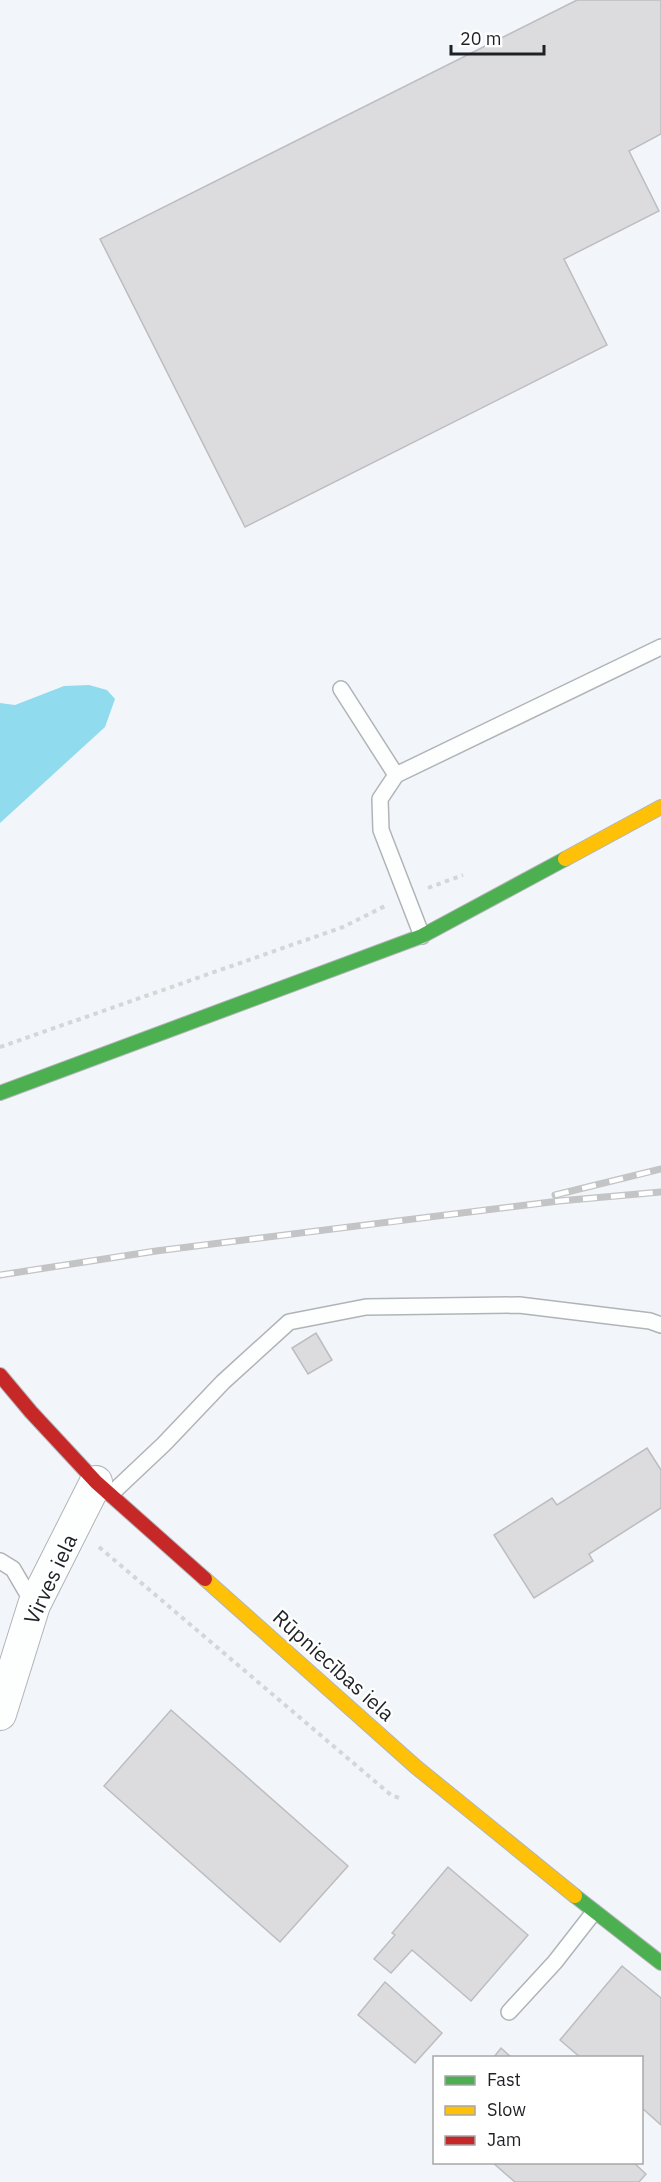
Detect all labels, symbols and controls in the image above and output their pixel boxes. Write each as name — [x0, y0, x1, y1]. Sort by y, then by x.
scale bar — [451, 18, 544, 56]
text: 20 m — [460, 27, 502, 50]
street label: Virves iela — [17, 1529, 83, 1629]
street label: Rūpniecības iela — [267, 1603, 401, 1727]
legend — [433, 2056, 643, 2164]
text: Fast — [487, 2068, 521, 2091]
text: Slow — [487, 2098, 526, 2121]
text: Jam — [487, 2128, 522, 2151]

